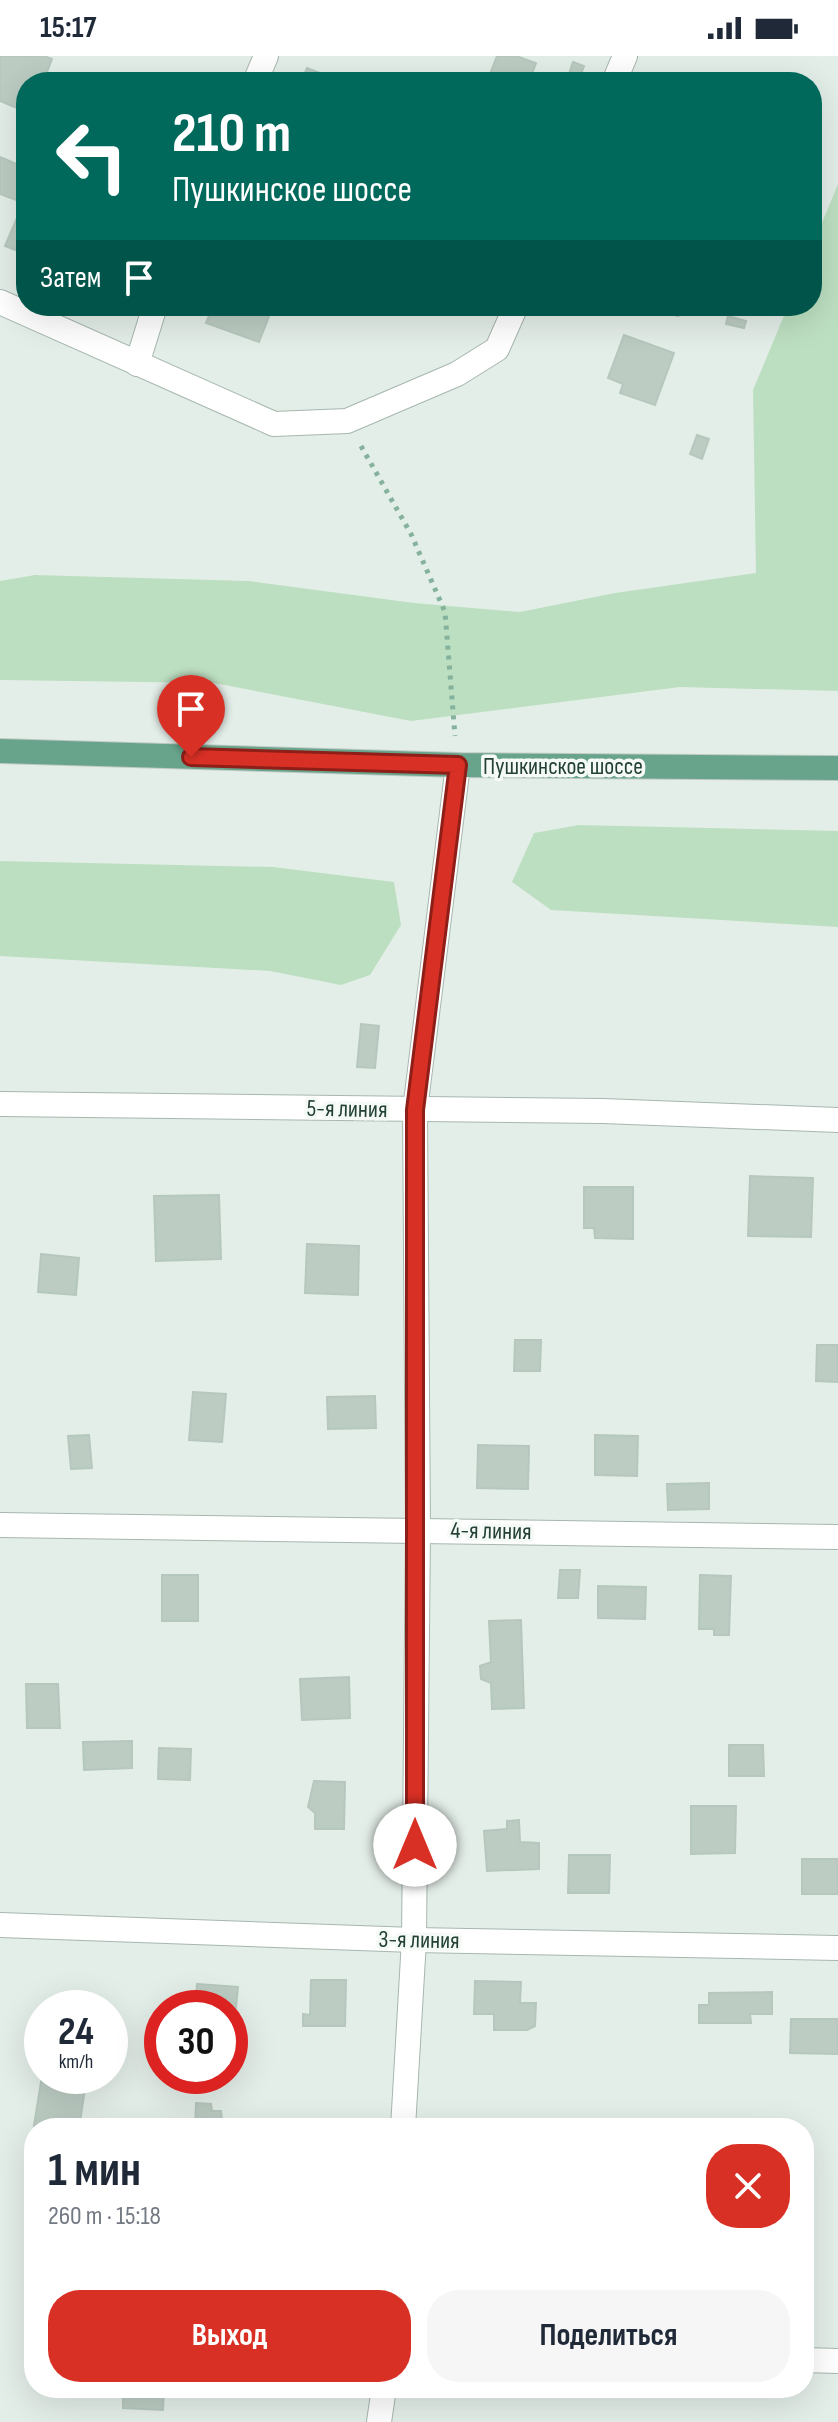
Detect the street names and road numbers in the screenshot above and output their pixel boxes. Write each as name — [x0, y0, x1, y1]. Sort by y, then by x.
street label: Пушкинское шоссе — [483, 752, 643, 781]
street label: 5-я линия — [306, 1094, 388, 1124]
street label: 4-я линия — [450, 1516, 532, 1546]
street label: 3-я линия — [378, 1925, 460, 1955]

